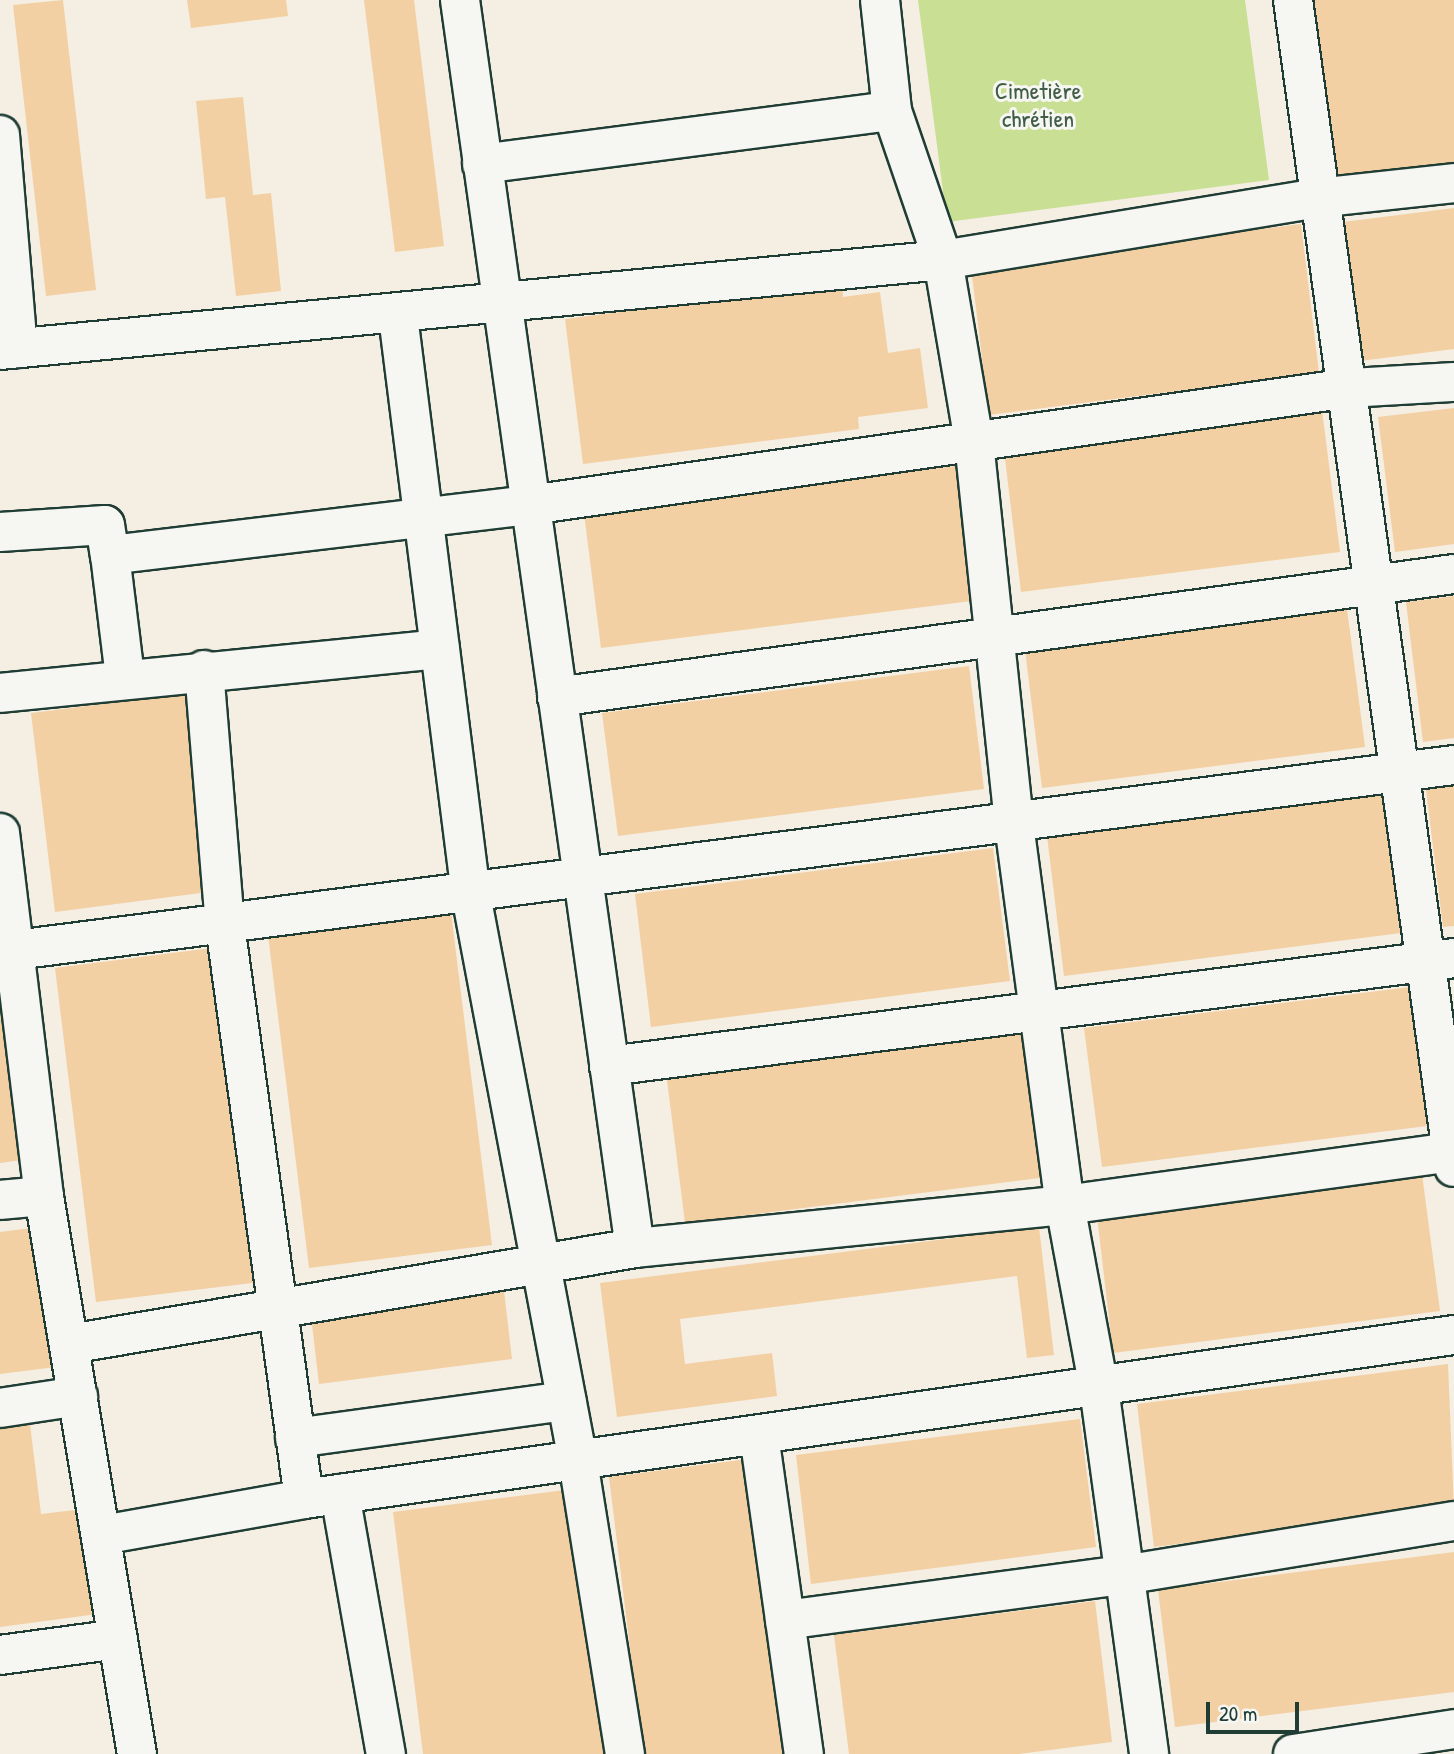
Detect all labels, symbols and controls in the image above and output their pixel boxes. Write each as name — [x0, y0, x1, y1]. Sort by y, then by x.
park label: Cimetière chrétien — [995, 77, 1081, 133]
scale bar — [1209, 1688, 1302, 1732]
text: 20 m — [1219, 1699, 1257, 1728]

